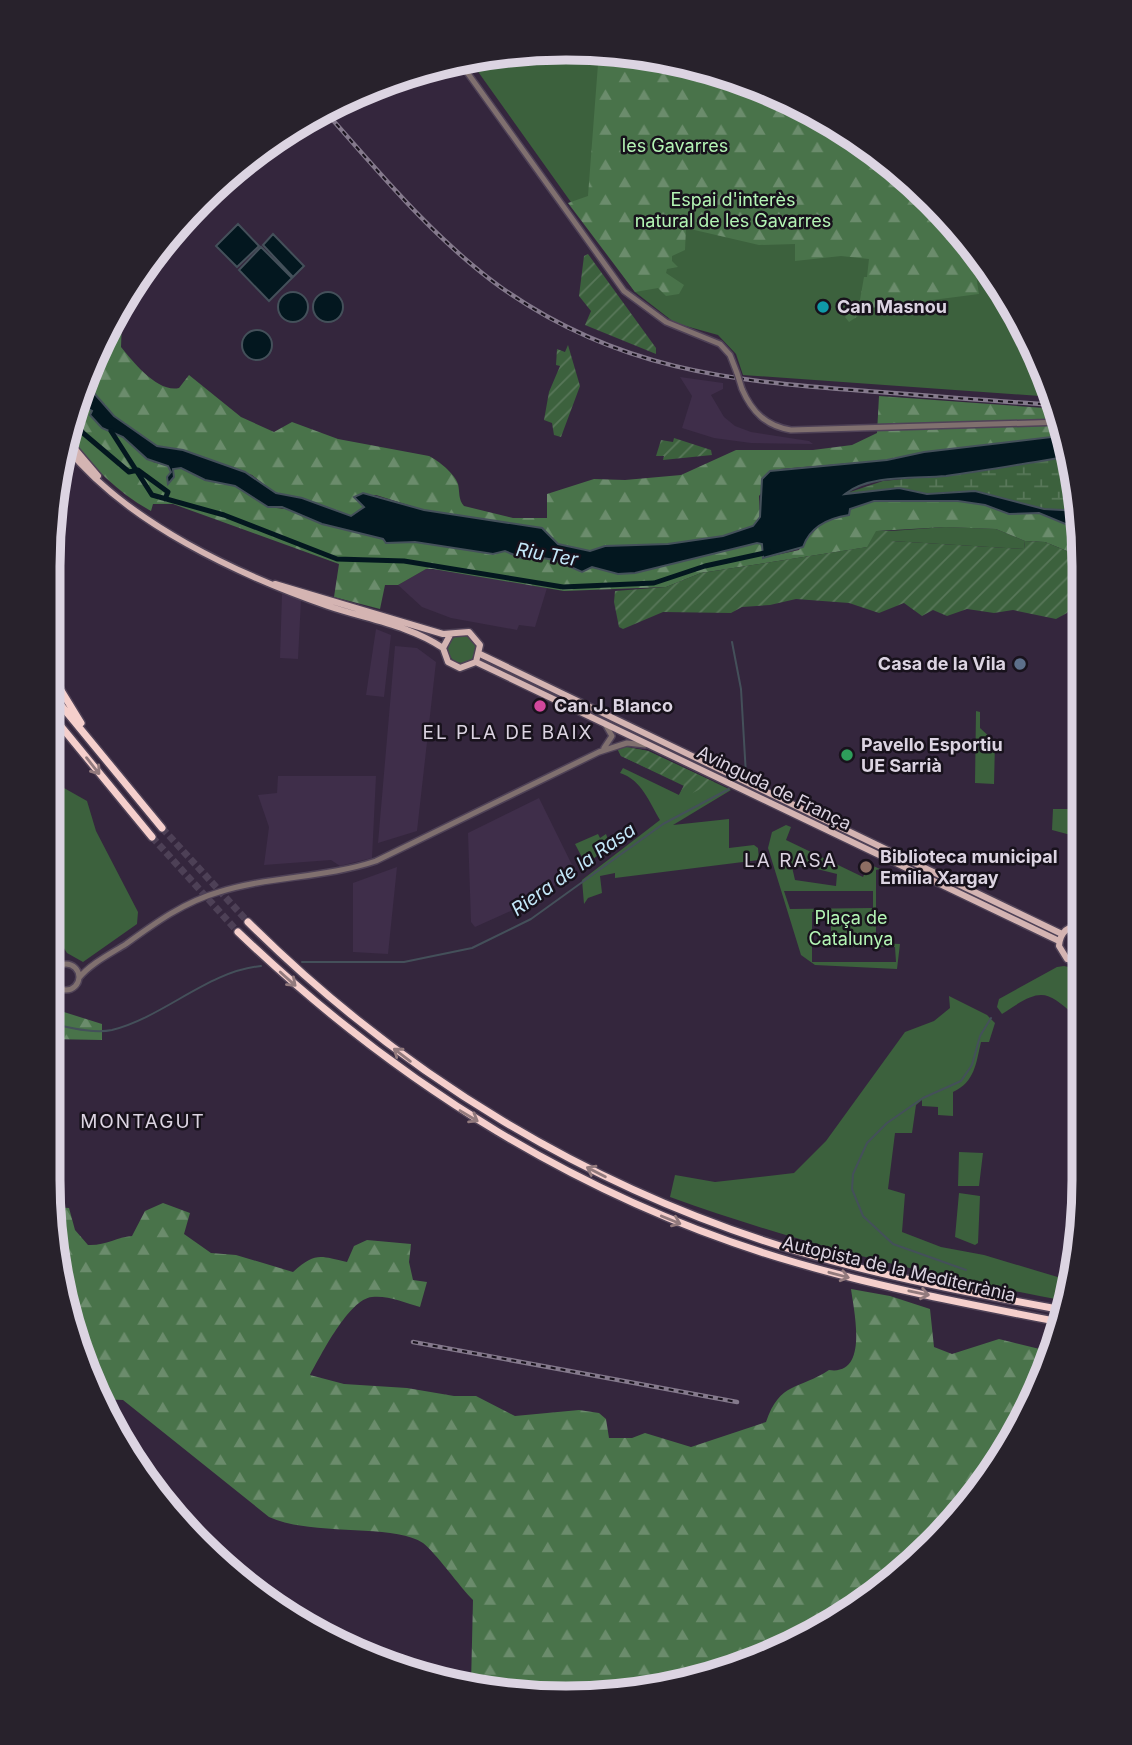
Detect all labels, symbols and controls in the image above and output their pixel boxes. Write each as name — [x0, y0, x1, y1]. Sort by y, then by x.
park label: les Gavarres — [622, 135, 728, 156]
park label: Espai d'interès natural de les Gavarres — [635, 189, 831, 231]
place label: Can Masnou — [837, 296, 947, 317]
marker: Can Masnou — [815, 299, 831, 315]
water label: Riu Ter — [514, 538, 580, 571]
place label: Casa de la Vila — [878, 653, 1006, 674]
marker: Casa de la Vila — [1012, 656, 1028, 672]
place label: Can J. Blanco — [554, 695, 673, 716]
marker: Can J. Blanco — [532, 698, 548, 714]
district label: EL PLA DE BAIX — [423, 721, 593, 744]
place label: Pavello Esportiu UE Sarrià — [861, 734, 1003, 776]
street label: Avinguda de França — [694, 741, 855, 834]
marker: Pavello Esportiu UE Sarrià — [839, 747, 855, 763]
one-way arrow — [86, 756, 101, 775]
water label: Riera de la Rasa — [507, 818, 640, 921]
place label: Biblioteca municipal Emilia Xargay — [880, 846, 1058, 888]
district label: LA RASA — [744, 849, 838, 872]
marker: Biblioteca municipal Emilia Xargay — [858, 859, 874, 875]
park label: Plaça de Catalunya — [809, 907, 893, 949]
one-way arrow — [279, 971, 297, 987]
one-way arrow — [393, 1047, 411, 1062]
one-way arrow — [459, 1109, 479, 1123]
district label: MONTAGUT — [80, 1110, 206, 1133]
one-way arrow — [586, 1164, 607, 1178]
one-way arrow — [660, 1214, 682, 1227]
street label: Autopista de la Mediterrània — [780, 1231, 1018, 1306]
one-way arrow — [828, 1269, 850, 1282]
one-way arrow — [907, 1287, 930, 1301]

